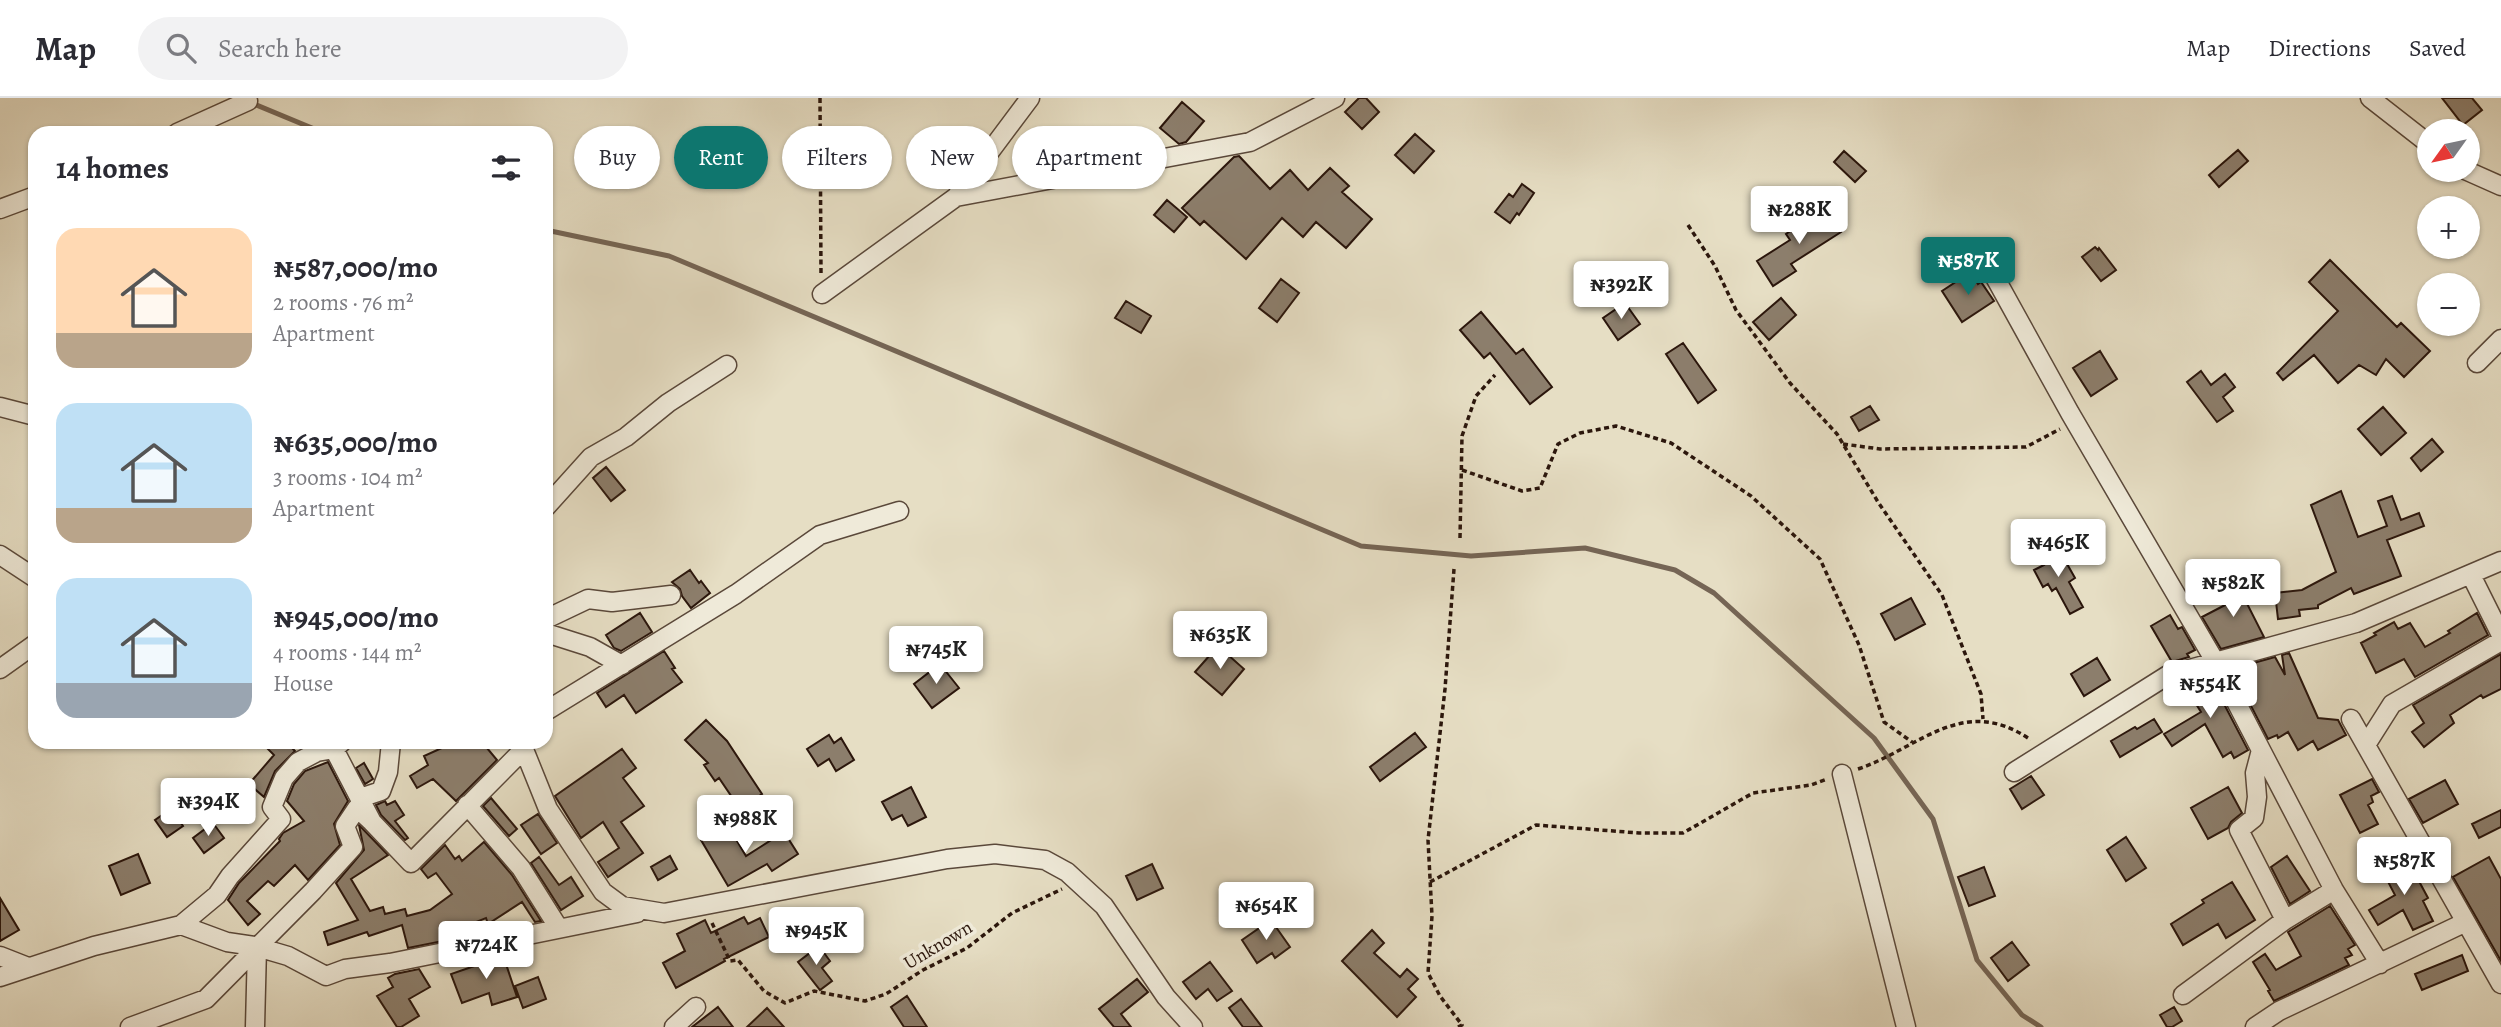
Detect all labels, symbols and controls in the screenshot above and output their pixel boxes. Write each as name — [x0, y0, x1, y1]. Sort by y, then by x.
search box — [138, 17, 628, 80]
text: Map — [35, 26, 96, 71]
icon: search — [162, 29, 200, 67]
text: Search here — [218, 31, 342, 66]
text: Map — [2186, 32, 2230, 64]
text: Directions — [2268, 32, 2371, 64]
text: Saved — [2409, 32, 2466, 64]
north arrow — [2417, 119, 2480, 182]
map controls — [2417, 119, 2480, 336]
chip: Buy — [574, 126, 660, 189]
chip: Rent — [674, 126, 768, 189]
chip: Filters — [782, 126, 892, 189]
chip: New — [906, 126, 998, 189]
chip: Apartment — [1012, 126, 1167, 189]
text: 14 homes — [56, 148, 169, 188]
icon: filters — [487, 149, 525, 187]
pin: ₦288K — [1750, 186, 1848, 246]
text: ₦288K — [1767, 193, 1831, 224]
button: + — [2417, 196, 2480, 259]
pin: ₦587K — [1919, 238, 2017, 297]
text: ₦587K — [1937, 244, 1999, 275]
text: ₦587,000/mo — [273, 247, 438, 287]
icon: home — [112, 256, 196, 340]
pin: ₦392K — [1572, 262, 1670, 321]
text: ₦392K — [1590, 268, 1653, 299]
button: − — [2417, 273, 2480, 336]
text: 2 rooms · 76 m² — [273, 287, 414, 318]
text: Apartment — [273, 318, 375, 349]
text: ₦635,000/mo — [273, 422, 438, 462]
icon: home — [112, 431, 196, 515]
text: 3 rooms · 104 m² — [273, 462, 422, 493]
text: Apartment — [273, 493, 375, 524]
pin: ₦465K — [2009, 519, 2107, 579]
text: ₦465K — [2027, 526, 2089, 557]
pin: ₦582K — [2184, 560, 2282, 619]
text: ₦582K — [2201, 566, 2265, 597]
text: ₦945,000/mo — [273, 597, 439, 637]
icon: home — [112, 606, 196, 690]
pin: ₦635K — [1171, 612, 1269, 671]
text: ₦635K — [1189, 618, 1251, 649]
pin: ₦745K — [887, 626, 985, 686]
text: ₦745K — [905, 633, 967, 664]
text: 4 rooms · 144 m² — [273, 637, 421, 668]
pin: ₦554K — [2161, 660, 2259, 720]
text: ₦554K — [2179, 667, 2241, 698]
text: House — [273, 668, 333, 699]
pin: ₦394K — [159, 778, 257, 838]
text: ₦394K — [177, 785, 239, 816]
pin: ₦988K — [696, 796, 794, 855]
text: ₦988K — [713, 802, 777, 833]
pin: ₦587K — [2355, 838, 2453, 897]
text: ₦587K — [2373, 844, 2435, 875]
pin: ₦654K — [1217, 882, 1315, 942]
text: ₦654K — [1235, 889, 1297, 920]
pin: ₦945K — [767, 908, 865, 967]
text: ₦945K — [785, 914, 847, 945]
street label: Unknown — [899, 914, 977, 976]
pin: ₦724K — [437, 922, 535, 981]
text: ₦724K — [454, 928, 518, 959]

